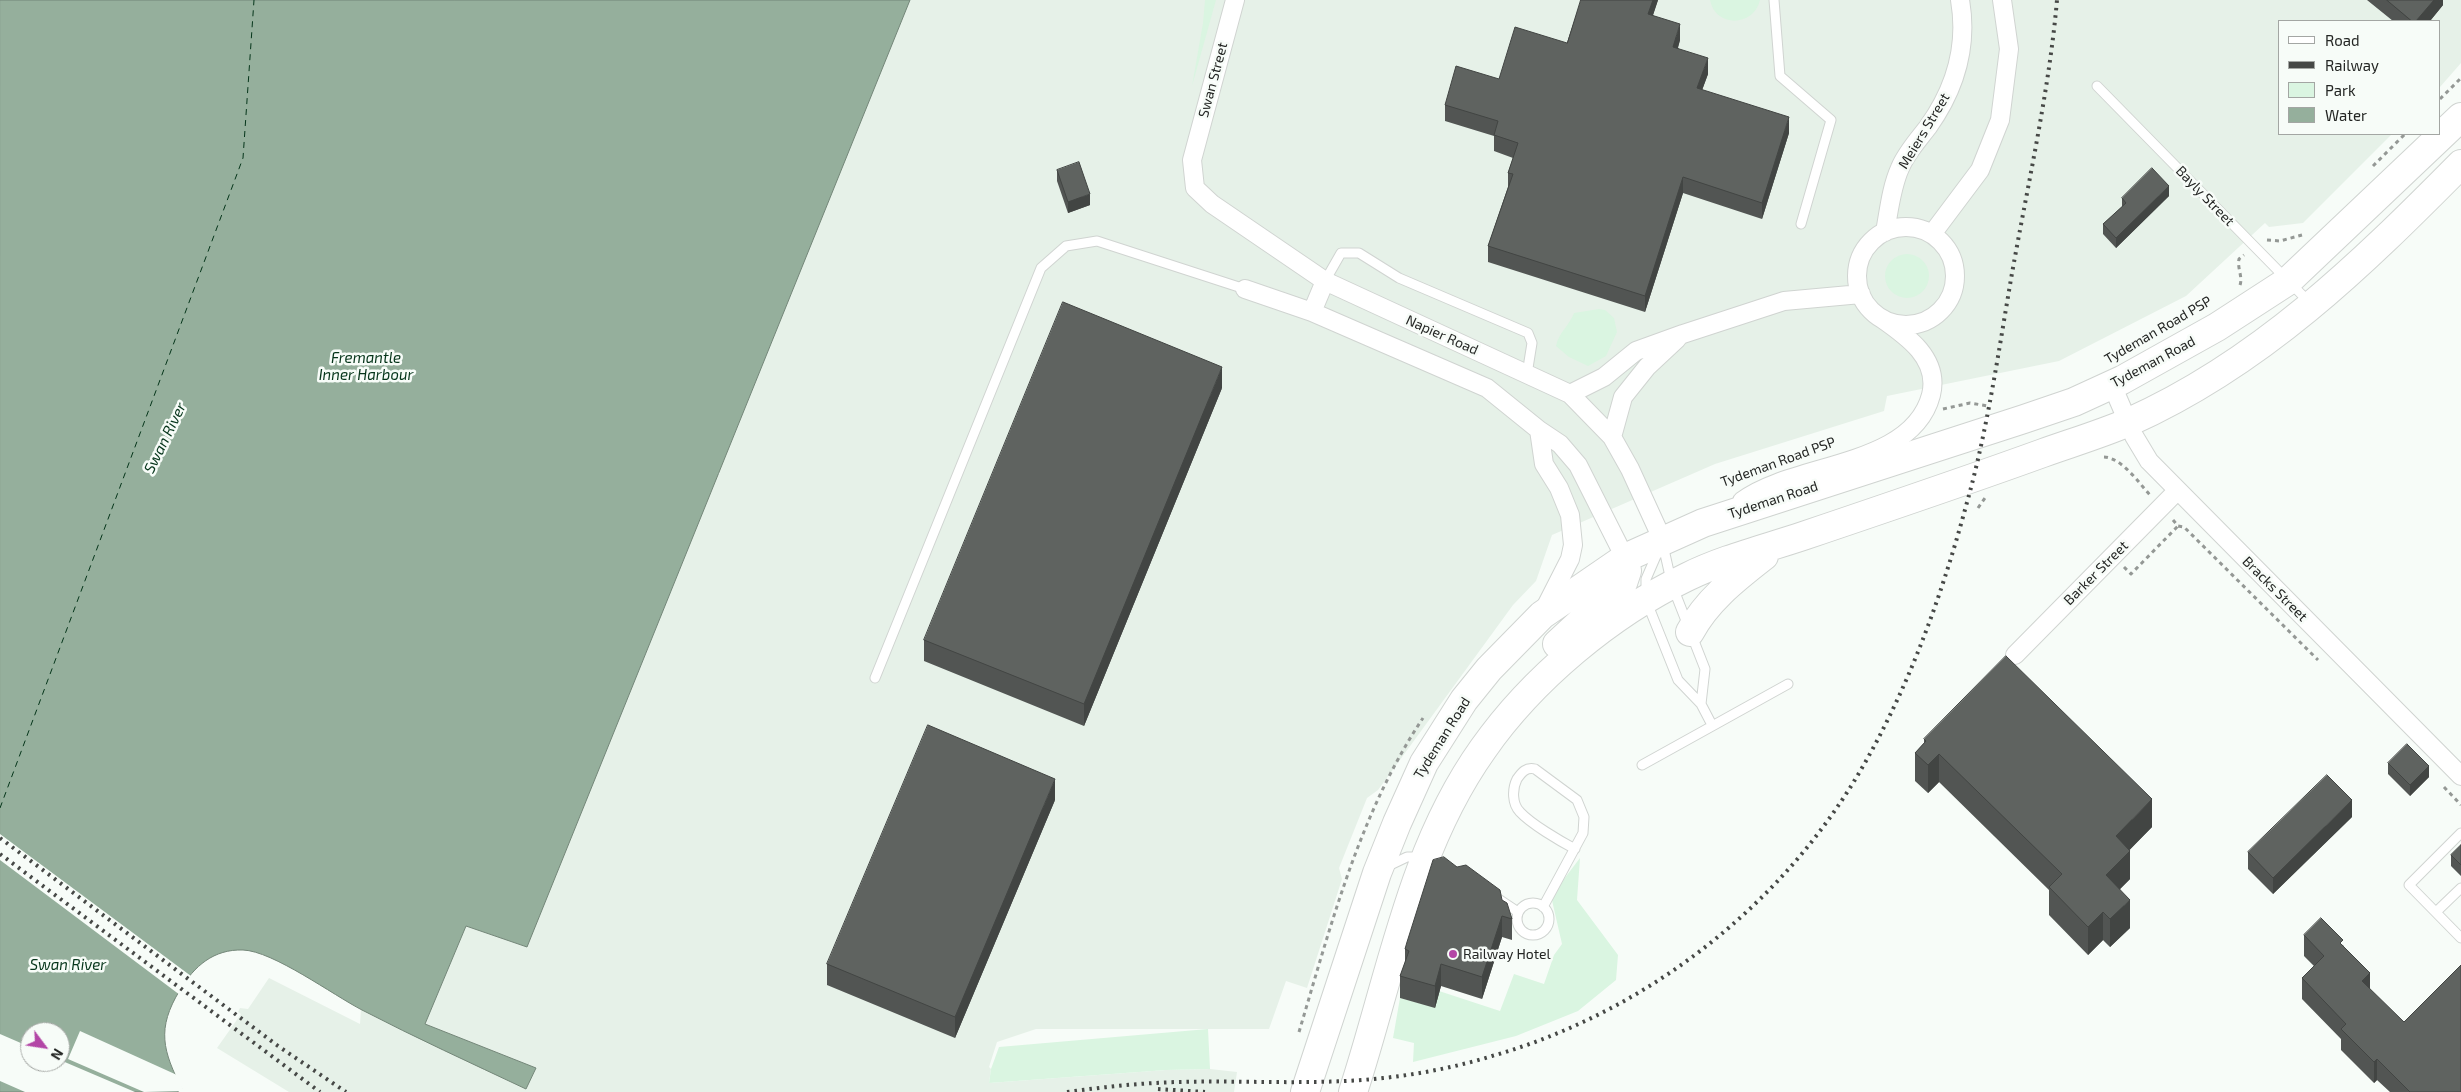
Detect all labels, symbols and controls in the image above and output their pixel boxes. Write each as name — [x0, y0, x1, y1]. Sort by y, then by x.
legend — [2278, 20, 2441, 135]
text: Road — [2325, 31, 2360, 49]
street label: Swan Street — [1195, 41, 1231, 119]
text: Railway — [2325, 56, 2379, 74]
text: Park — [2325, 81, 2356, 99]
street label: Meiers Street — [1895, 90, 1953, 172]
text: Water — [2325, 106, 2367, 124]
street label: Bayly Street — [2172, 162, 2238, 230]
street label: Tydeman Road PSP — [2101, 292, 2215, 368]
street label: Napier Road — [1403, 312, 1481, 358]
street label: Tydeman Road — [2108, 333, 2198, 391]
water label: Fremantle Inner Harbour — [319, 349, 413, 384]
water label: Swan River — [140, 400, 190, 476]
street label: Tydeman Road PSP — [1718, 433, 1838, 491]
street label: Tydeman Road — [1726, 478, 1820, 522]
street label: Barker Street — [2060, 537, 2132, 609]
street label: Bracks Street — [2239, 553, 2311, 625]
street label: Tydeman Road — [1410, 694, 1474, 782]
place label: Railway Hotel — [1463, 946, 1551, 962]
marker: Railway Hotel — [1447, 948, 1459, 960]
water label: Swan River — [30, 956, 106, 974]
north arrow — [20, 1022, 70, 1072]
text: N — [48, 1046, 67, 1063]

